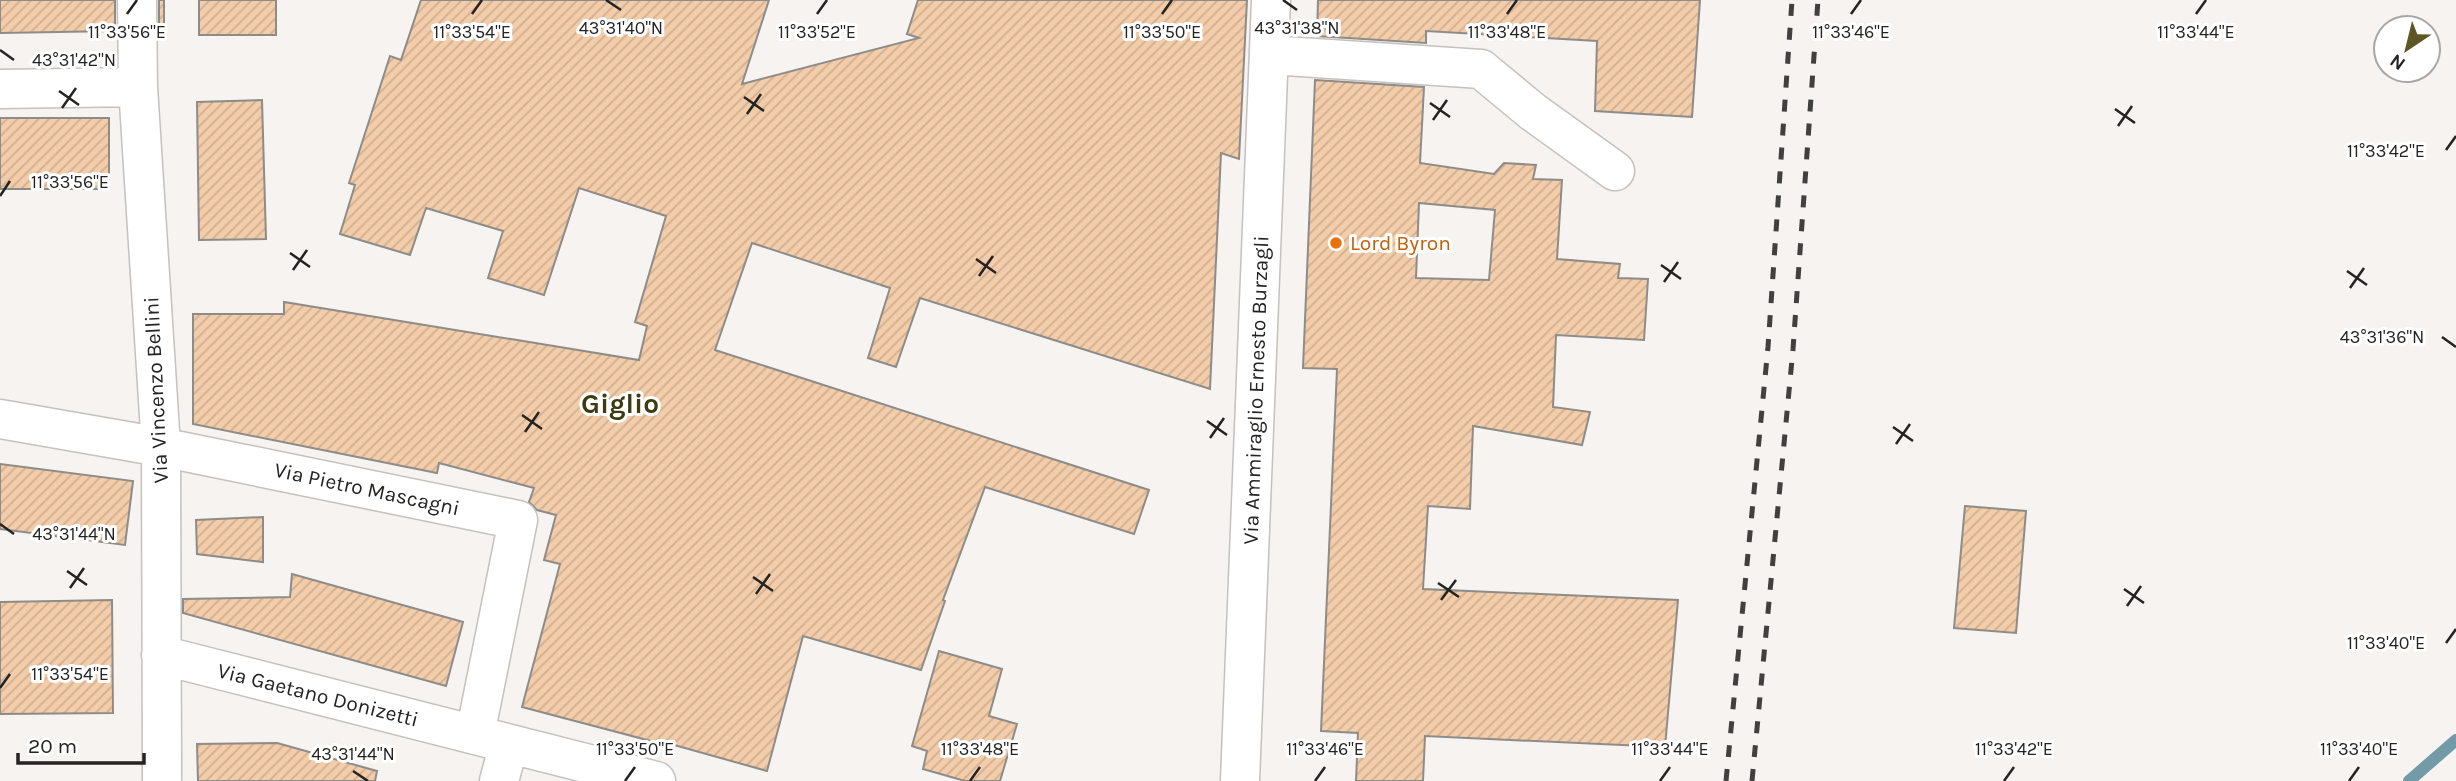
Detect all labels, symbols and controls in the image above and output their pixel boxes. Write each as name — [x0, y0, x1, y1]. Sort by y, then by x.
north arrow — [2372, 14, 2442, 84]
text: 43°31'40"N — [579, 17, 663, 39]
text: 43°31'38"N — [1254, 17, 1340, 39]
text: 11°33'56"E — [88, 21, 166, 43]
text: 11°33'54"E — [433, 21, 511, 43]
text: 11°33'52"E — [778, 21, 856, 43]
text: 11°33'50"E — [1123, 21, 1201, 43]
text: 11°33'48"E — [1468, 21, 1546, 43]
text: 11°33'46"E — [1812, 21, 1890, 43]
text: 11°33'44"E — [2157, 21, 2235, 43]
text: 43°31'42"N — [32, 49, 116, 71]
text: N — [2386, 49, 2410, 75]
text: 11°33'42"E — [2347, 140, 2425, 162]
text: 11°33'56"E — [31, 171, 109, 193]
place label: Lord Byron — [1350, 231, 1451, 255]
street label: Via Ammiraglio Ernesto Burzagli — [1239, 235, 1273, 545]
marker: Lord Byron — [1328, 235, 1344, 251]
street label: Via Vincenzo Bellini — [139, 296, 173, 484]
text: 43°31'36"N — [2340, 326, 2424, 348]
district label: Giglio — [581, 387, 659, 420]
street label: Via Pietro Mascagni — [272, 458, 462, 520]
text: 43°31'44"N — [32, 523, 116, 545]
text: 11°33'40"E — [2347, 632, 2425, 654]
street label: Via Gaetano Donizetti — [215, 658, 421, 732]
text: 11°33'54"E — [31, 663, 109, 685]
scale bar — [18, 722, 144, 766]
text: 20 m — [28, 734, 77, 758]
text: 11°33'50"E — [596, 738, 674, 760]
text: 11°33'48"E — [941, 738, 1019, 760]
text: 11°33'46"E — [1286, 738, 1364, 760]
text: 11°33'44"E — [1631, 738, 1709, 760]
text: 11°33'42"E — [1975, 738, 2053, 760]
text: 11°33'40"E — [2320, 738, 2398, 760]
text: 43°31'44"N — [311, 743, 395, 765]

